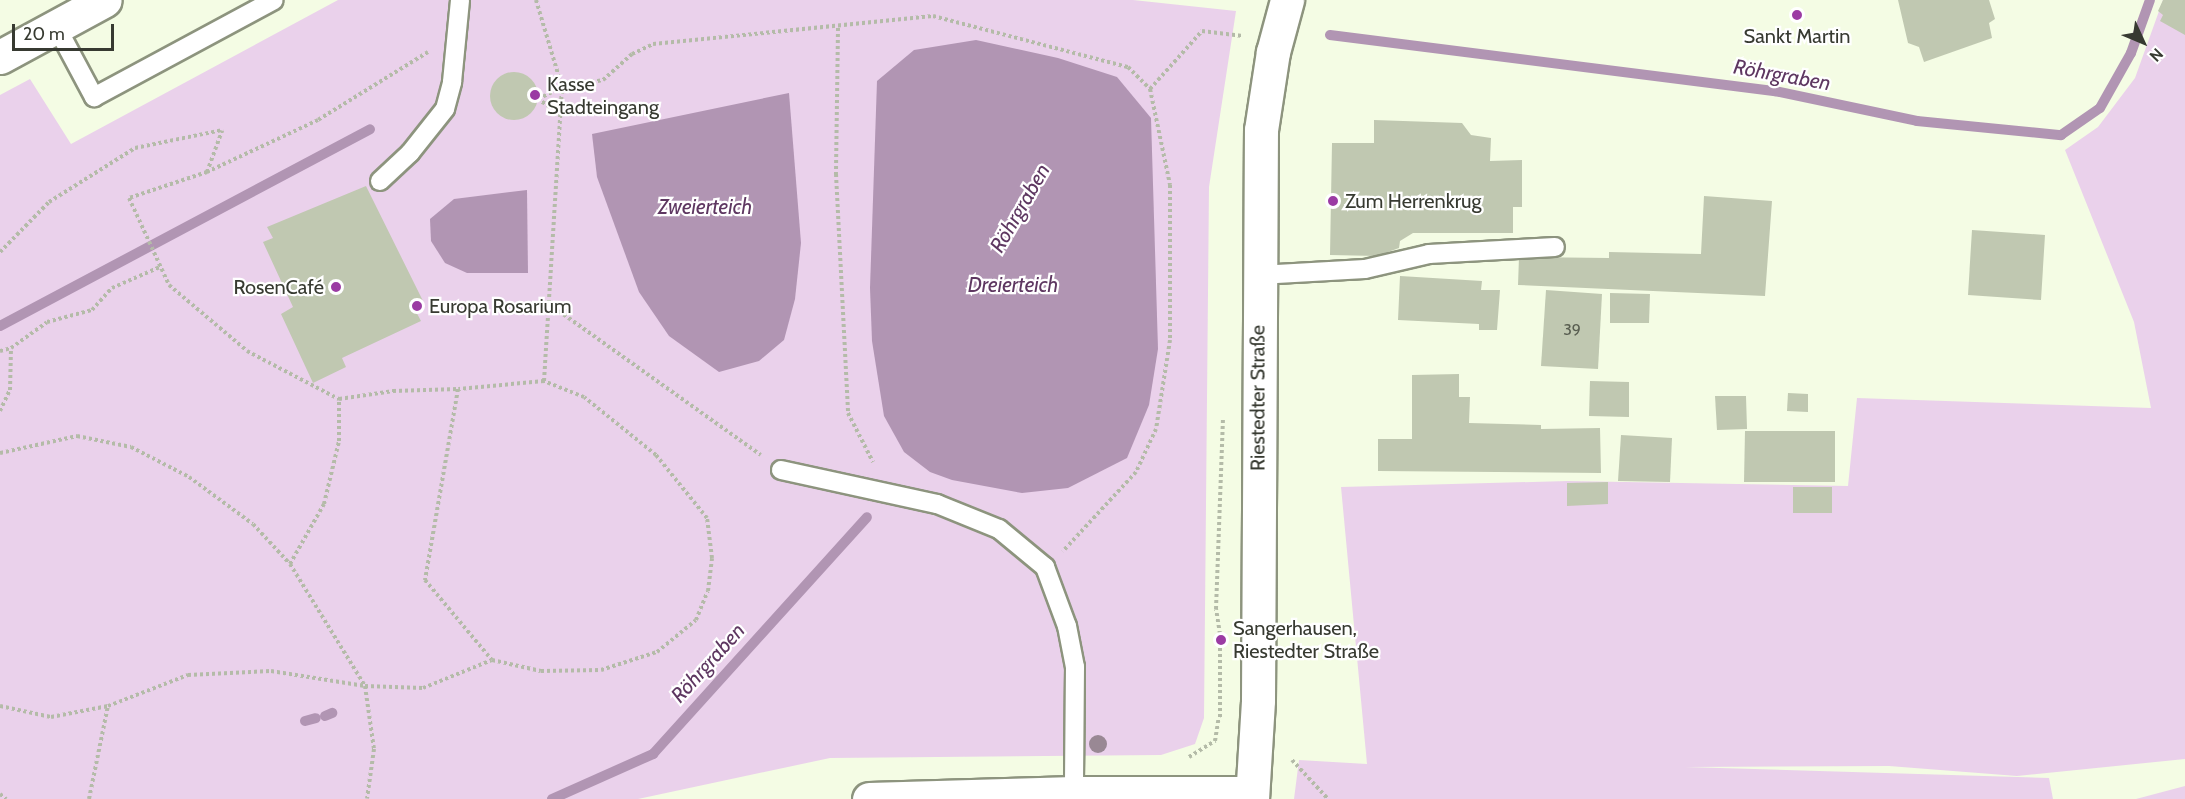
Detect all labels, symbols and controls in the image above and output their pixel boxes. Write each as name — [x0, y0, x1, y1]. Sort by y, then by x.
marker: Sankt Martin — [1790, 8, 1804, 22]
scale bar — [15, 12, 117, 50]
north arrow — [2113, 12, 2173, 72]
text: 20 m — [23, 23, 65, 45]
place label: Sankt Martin — [1744, 24, 1850, 48]
text: N — [2146, 44, 2167, 66]
water label: Röhrgraben — [1732, 54, 1832, 96]
place label: Kasse Stadteingang — [547, 72, 659, 119]
marker: Kasse Stadteingang — [528, 88, 542, 102]
water label: Röhrgraben — [985, 159, 1055, 257]
place label: Zum Herrenkrug — [1345, 189, 1481, 213]
water label: Zweierteich — [658, 194, 752, 220]
marker: Zum Herrenkrug — [1326, 194, 1340, 208]
water label: Dreierteich — [968, 272, 1058, 298]
place label: RosenCafé — [233, 275, 324, 299]
marker: RosenCafé — [329, 280, 343, 294]
place label: Europa Rosarium — [429, 294, 572, 318]
marker: Europa Rosarium — [410, 299, 424, 313]
house number: 39 — [1563, 320, 1581, 340]
street label: Riestedter Straße — [1246, 325, 1270, 471]
place label: Sangerhausen, Riestedter Straße — [1233, 616, 1379, 663]
water label: Röhrgraben — [666, 618, 750, 708]
marker: Sangerhausen, Riestedter Straße — [1214, 633, 1228, 647]

